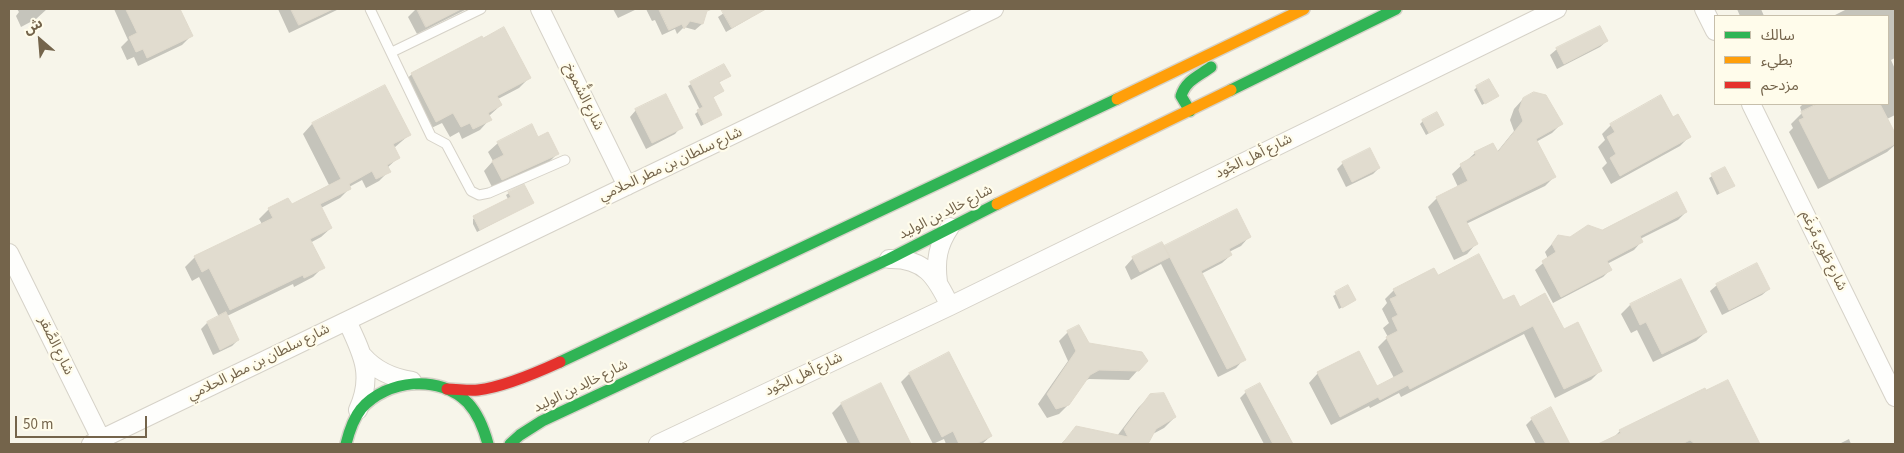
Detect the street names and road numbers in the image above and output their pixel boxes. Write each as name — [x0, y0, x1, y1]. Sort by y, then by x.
street label: شارع الشُّموخ — [560, 61, 606, 133]
street label: شارع سلطان بن مطر الحلامي — [597, 124, 745, 206]
street label: شارع أهل الجُود — [1213, 131, 1295, 183]
street label: شارع خالِد بن الوليد — [896, 182, 996, 244]
street label: شارع طَوي مُرغَم — [1796, 208, 1850, 294]
street label: شارع الصَّقر — [34, 314, 76, 378]
street label: شارع سلطان بن مطر الحلامي — [185, 321, 333, 405]
street label: شارع أهل الجُود — [763, 350, 845, 400]
street label: شارع خالِد بن الوليد — [531, 357, 631, 417]

